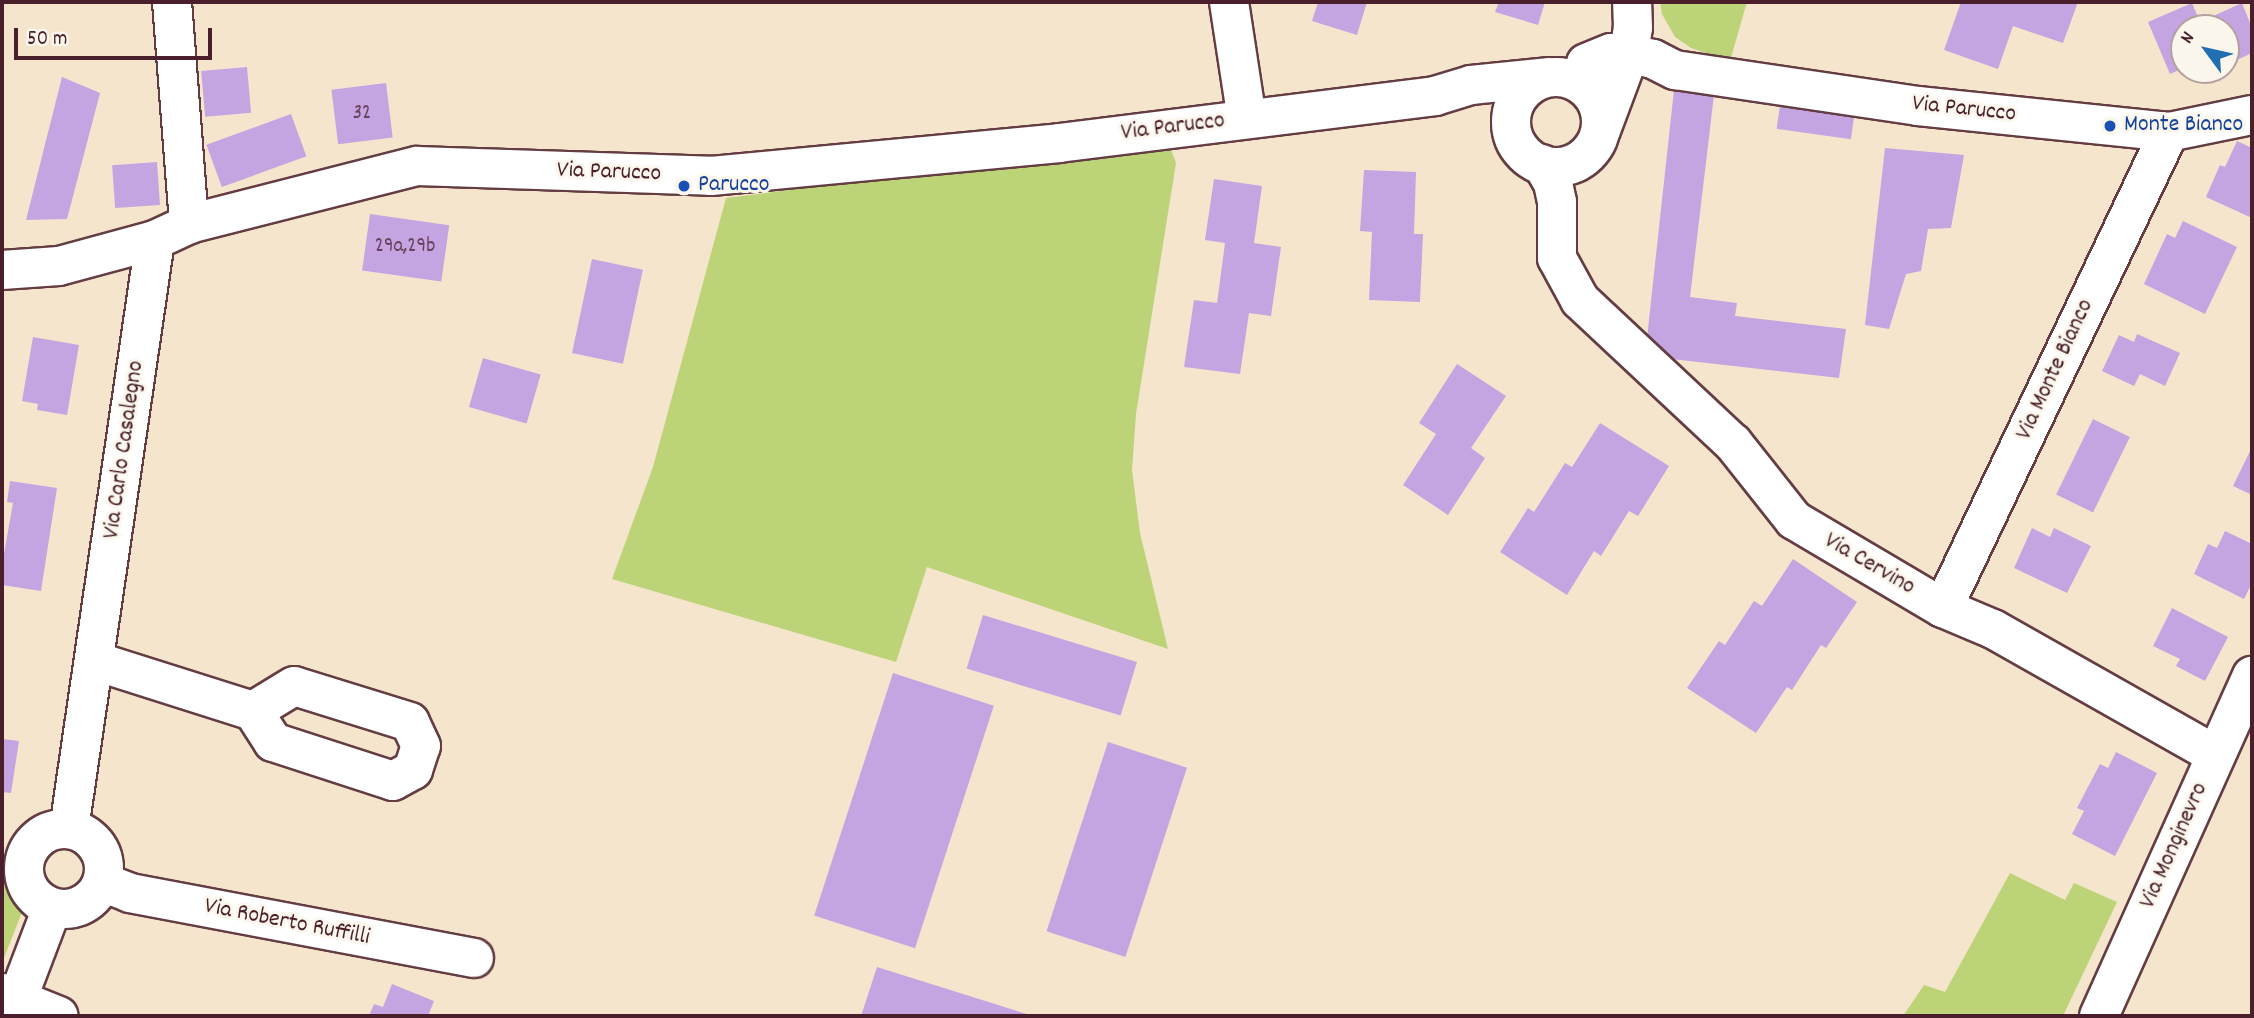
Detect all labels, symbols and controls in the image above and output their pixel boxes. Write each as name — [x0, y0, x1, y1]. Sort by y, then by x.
scale bar — [18, 14, 215, 58]
north arrow — [2170, 14, 2240, 84]
text: 50 m — [27, 25, 67, 55]
text: N — [2175, 27, 2203, 50]
street label: Via Parucco — [1911, 90, 2017, 130]
house number: 32 — [353, 101, 371, 127]
street label: Via Parucco — [1120, 107, 1226, 149]
place label: Monte Bianco — [2124, 112, 2243, 140]
marker: Monte Bianco — [2102, 118, 2118, 134]
street label: Via Parucco — [556, 157, 662, 189]
place label: Parucco — [698, 172, 769, 200]
marker: Parucco — [676, 178, 692, 194]
house number: 29a,29b — [375, 234, 435, 260]
street label: Via Monte Bianco — [2011, 295, 2101, 445]
street label: Via Carlo Casalegno — [98, 359, 152, 541]
street label: Via Cervino — [1818, 527, 1920, 603]
street label: Via Monginevro — [2134, 779, 2216, 913]
street label: Via Roberto Ruffilli — [202, 893, 372, 953]

